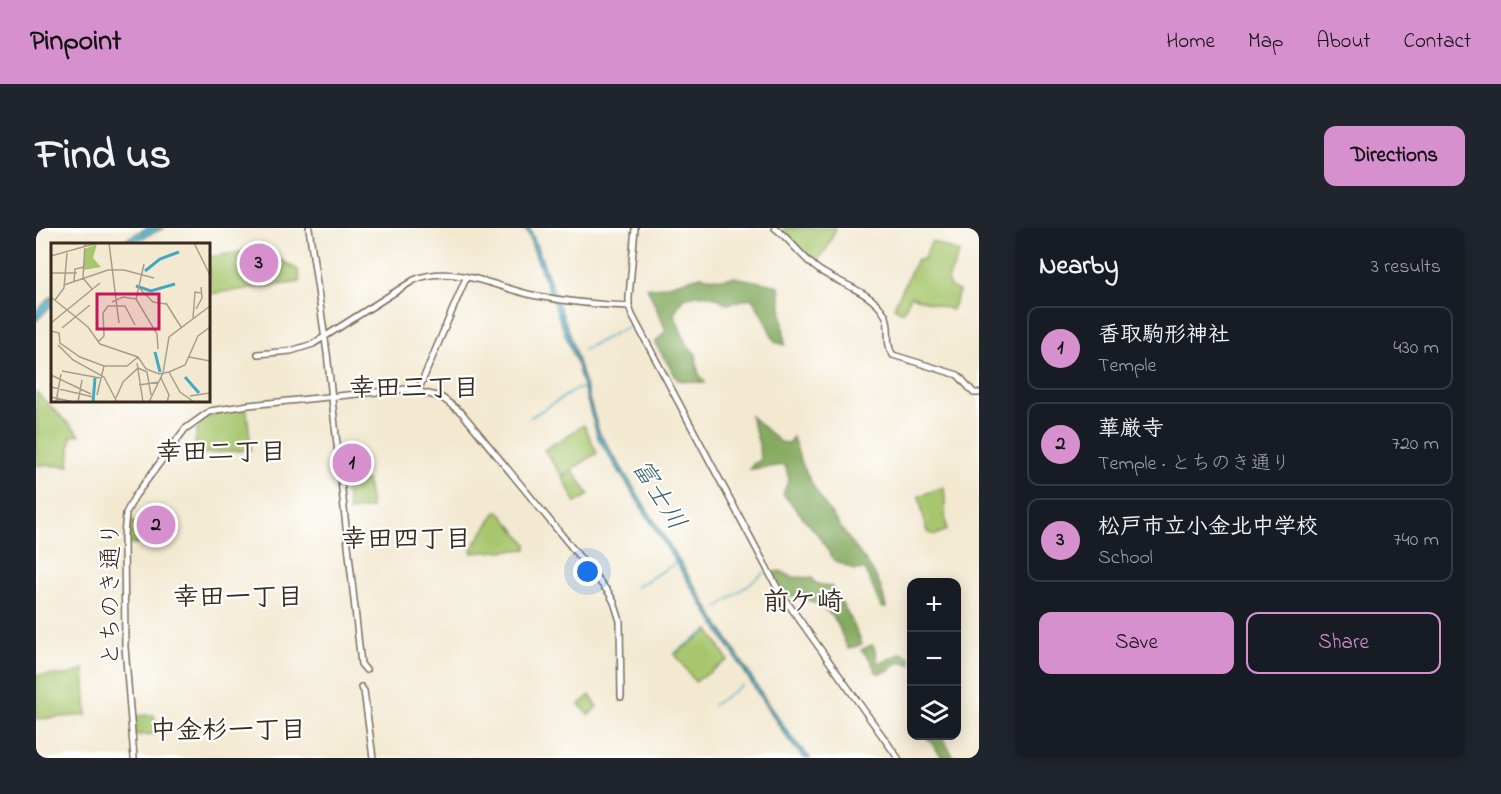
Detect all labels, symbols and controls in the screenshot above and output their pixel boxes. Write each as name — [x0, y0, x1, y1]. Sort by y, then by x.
text: Pinpoint — [30, 22, 121, 63]
text: Home — [1166, 27, 1215, 57]
text: Map — [1248, 27, 1283, 57]
text: About — [1316, 27, 1370, 57]
text: Contact — [1403, 27, 1471, 57]
text: Find us — [36, 126, 171, 187]
button: Directions — [1324, 126, 1465, 186]
pin: 3 — [240, 240, 278, 285]
inset map — [51, 243, 210, 402]
text: Nearby — [1039, 248, 1118, 286]
text: 3 results — [1371, 253, 1441, 282]
text: 香取駒形神社 — [1098, 320, 1230, 352]
text: 1 — [1057, 334, 1064, 363]
text: 430 m — [1393, 334, 1439, 363]
text: Temple — [1098, 352, 1157, 381]
district label: 幸田三丁目 — [349, 371, 479, 409]
text: 華厳寺 — [1098, 414, 1164, 446]
text: 2 — [1056, 430, 1065, 459]
text: 720 m — [1392, 430, 1439, 459]
district label: 幸田二丁目 — [156, 435, 286, 473]
pin: 1 — [332, 440, 372, 486]
text: Temple · とちのき通り — [1098, 450, 1291, 479]
water label: 富士川 — [621, 452, 694, 539]
pin: 2 — [136, 502, 176, 548]
text: 松戸市立小金北中学校 — [1098, 512, 1318, 544]
street label: とちのき通り — [95, 522, 130, 666]
district label: 幸田四丁目 — [341, 522, 471, 560]
text: 3 — [1056, 526, 1065, 555]
text: 740 m — [1393, 526, 1439, 555]
text: School — [1098, 544, 1153, 573]
your location — [573, 557, 602, 586]
map controls — [907, 578, 961, 740]
button: + — [907, 578, 961, 632]
district label: 幸田一丁目 — [173, 580, 303, 618]
district label: 前ケ崎 — [763, 584, 844, 623]
button: Save — [1039, 612, 1234, 674]
button: Share — [1246, 612, 1441, 674]
button: − — [907, 632, 961, 686]
button: layers — [907, 686, 961, 740]
district label: 中金杉一丁目 — [150, 713, 306, 751]

